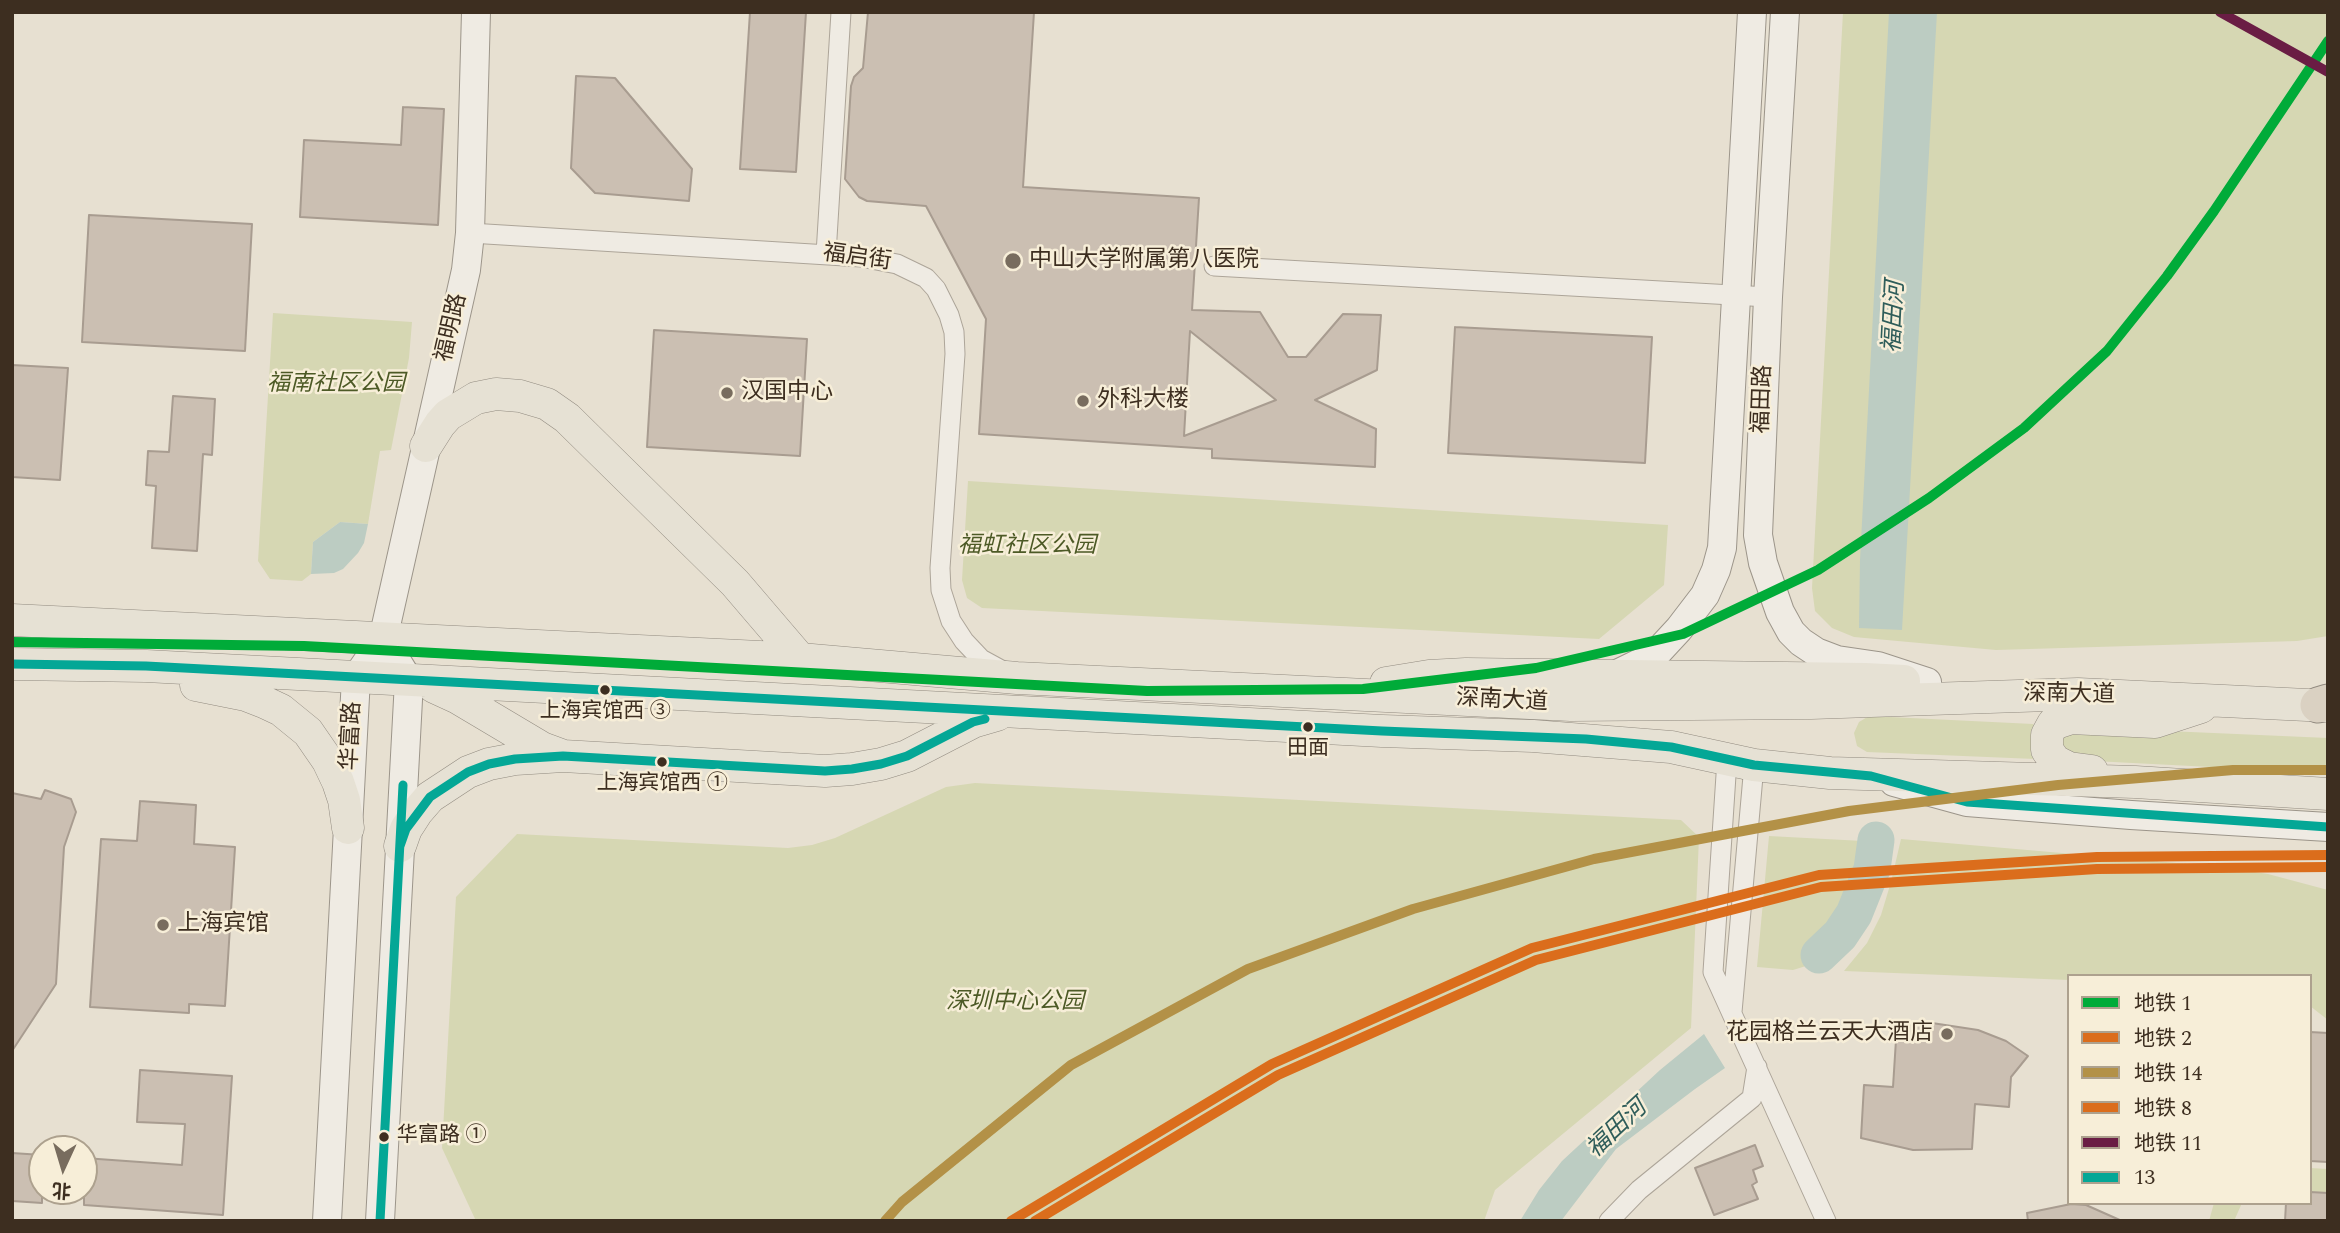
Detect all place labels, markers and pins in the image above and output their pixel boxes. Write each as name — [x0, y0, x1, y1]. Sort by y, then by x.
place label: 中山大学附属第八医院 — [1029, 247, 1259, 275]
marker: 中山大学附属第八医院 — [1003, 251, 1023, 271]
place label: 汉国中心 — [741, 379, 833, 407]
marker: 汉国中心 — [719, 385, 735, 401]
place label: 外科大楼 — [1097, 387, 1189, 415]
marker: 外科大楼 — [1075, 393, 1091, 409]
marker: 上海宾馆西 ③ — [598, 683, 612, 697]
place label: 上海宾馆西 ③ — [539, 700, 671, 726]
marker: 田面 — [1301, 720, 1315, 734]
place label: 田面 — [1287, 737, 1329, 763]
marker: 上海宾馆西 ① — [655, 755, 669, 769]
place label: 上海宾馆西 ① — [596, 772, 728, 798]
place label: 上海宾馆 — [177, 911, 269, 939]
marker: 上海宾馆 — [155, 917, 171, 933]
place label: 花园格兰云天大酒店 — [1726, 1020, 1933, 1048]
marker: 花园格兰云天大酒店 — [1939, 1026, 1955, 1042]
place label: 华富路 ① — [397, 1124, 486, 1150]
marker: 华富路 ① — [377, 1130, 391, 1144]

